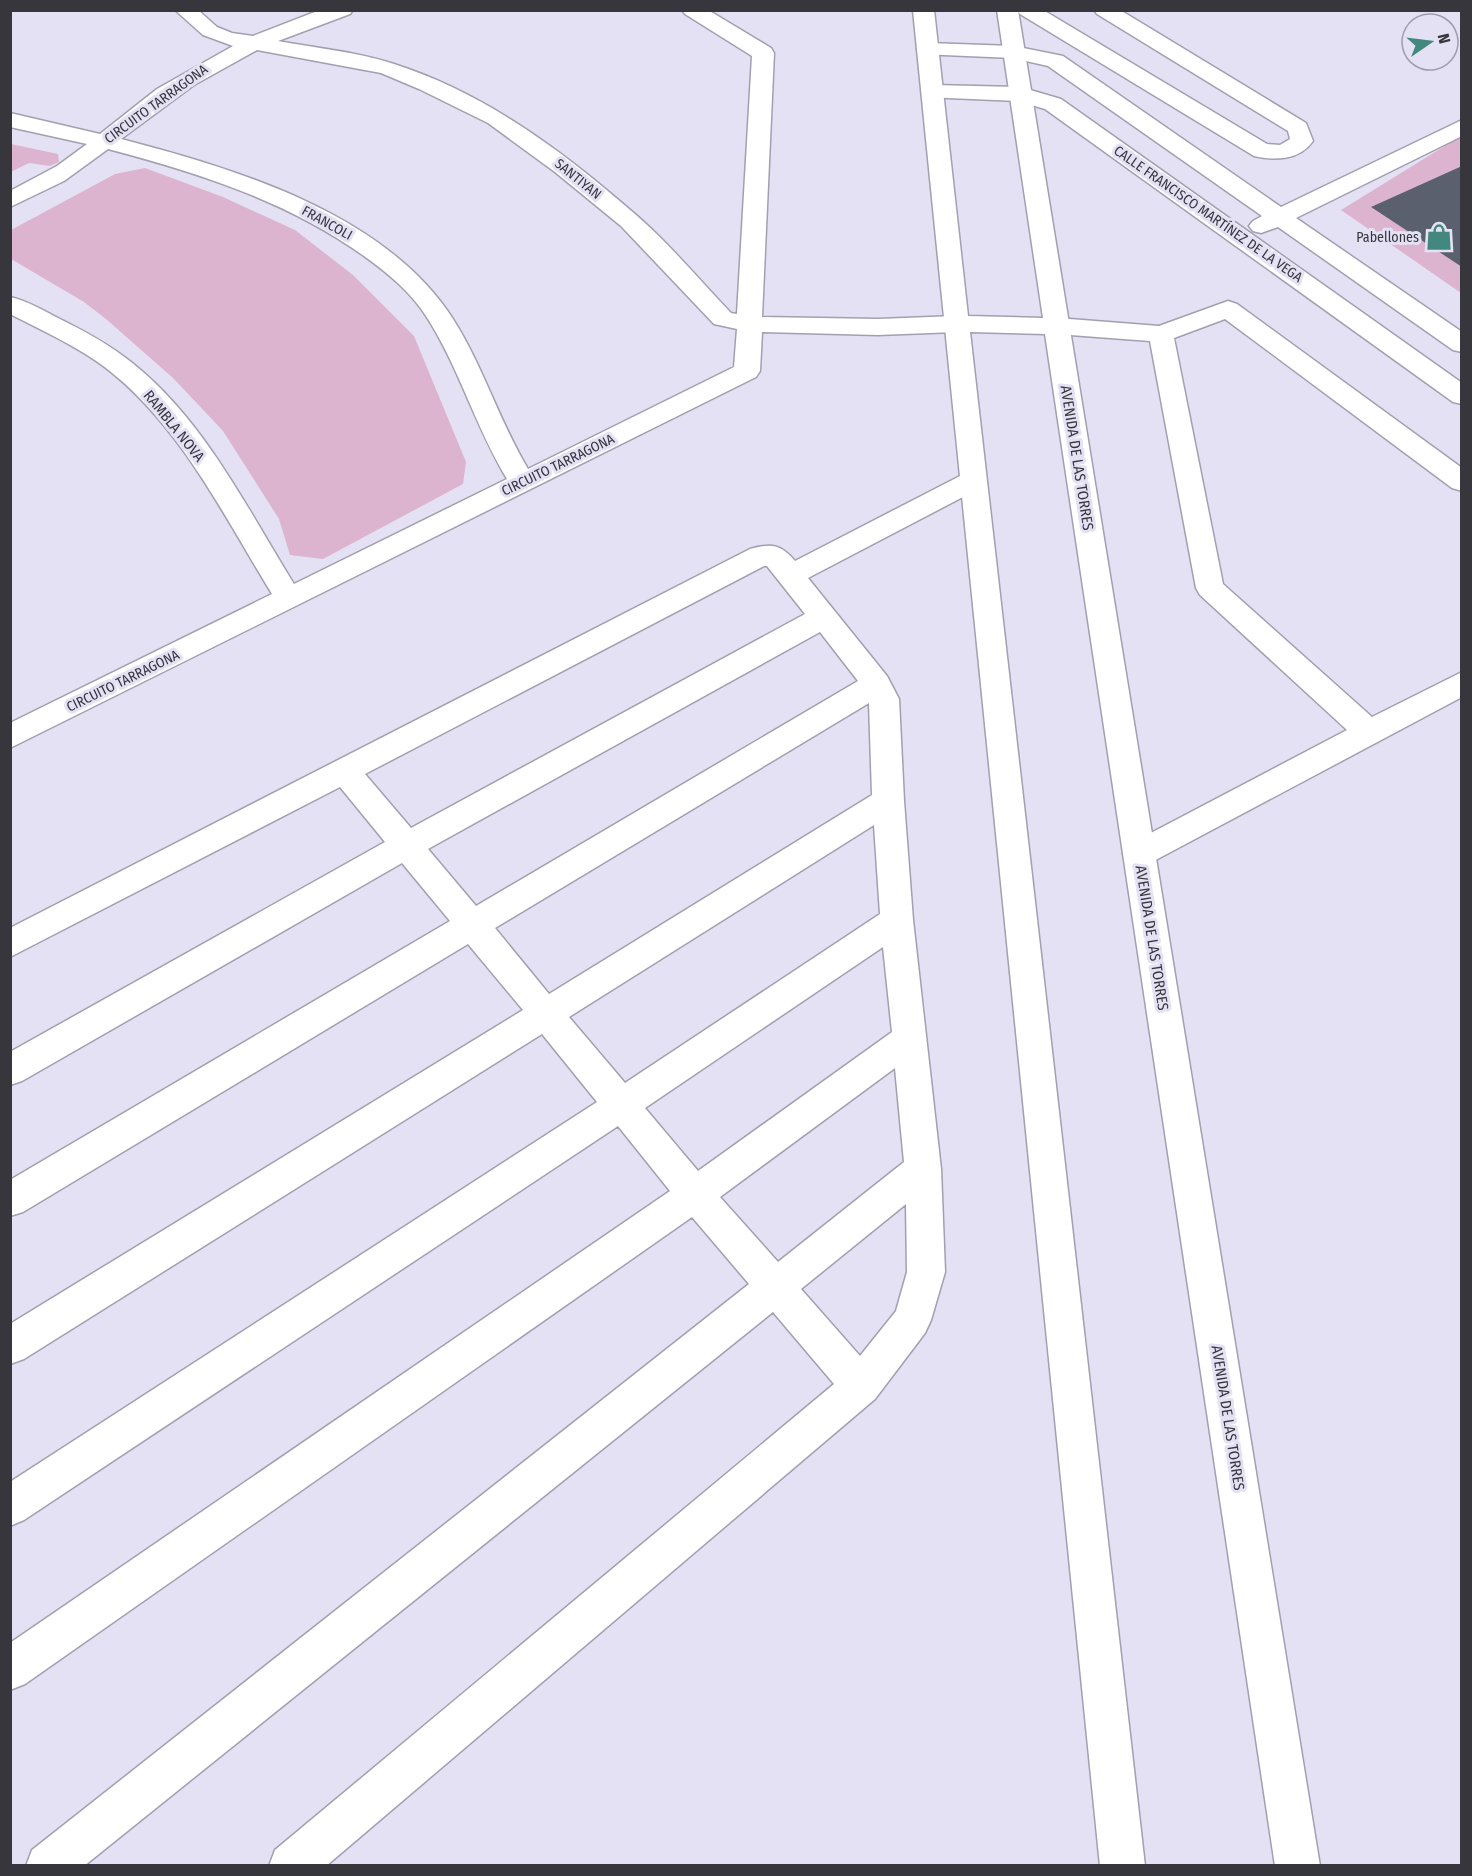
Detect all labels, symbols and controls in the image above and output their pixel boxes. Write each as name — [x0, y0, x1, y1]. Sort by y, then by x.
north arrow — [1400, 12, 1460, 72]
text: N — [1434, 32, 1454, 45]
street label: CIRCUITO TARRAGONA — [101, 60, 211, 147]
street label: CALLE FRANCISCO MARTÍNEZ DE LA VEGA — [1110, 141, 1307, 286]
street label: SANTIYAN — [551, 155, 605, 203]
street label: FRANCOLI — [299, 202, 355, 244]
shop icon: Pabellones — [1424, 222, 1454, 252]
place label: Pabellones — [1356, 229, 1419, 246]
street label: AVENIDA DE LAS TORRES — [1057, 384, 1097, 532]
street label: RAMBLA NOVA — [140, 387, 208, 465]
street label: CIRCUITO TARRAGONA — [499, 430, 618, 500]
street label: CIRCUITO TARRAGONA — [64, 646, 183, 716]
street label: AVENIDA DE LAS TORRES — [1132, 864, 1172, 1012]
street label: AVENIDA DE LAS TORRES — [1208, 1344, 1248, 1492]

